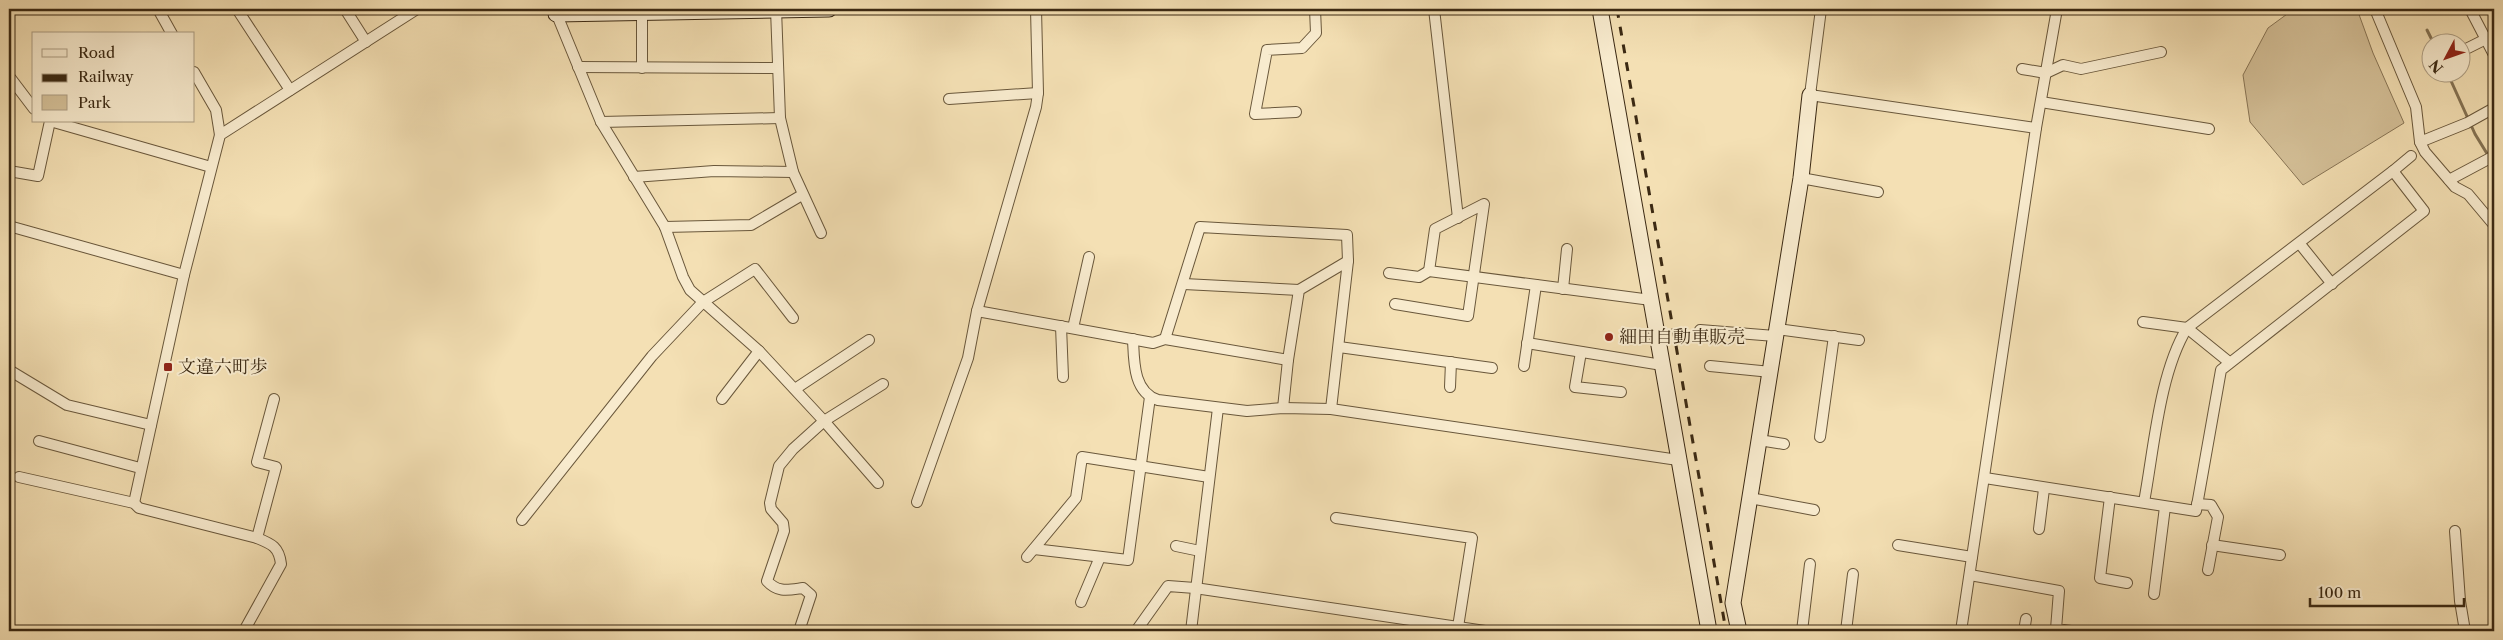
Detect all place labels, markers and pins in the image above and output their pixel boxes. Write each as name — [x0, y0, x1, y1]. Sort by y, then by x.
place label: 細田自動車販売 — [1619, 326, 1745, 348]
marker: 細田自動車販売 — [1603, 331, 1615, 343]
place label: 文違六町歩 — [178, 356, 268, 378]
marker: 文違六町歩 — [162, 361, 174, 373]

